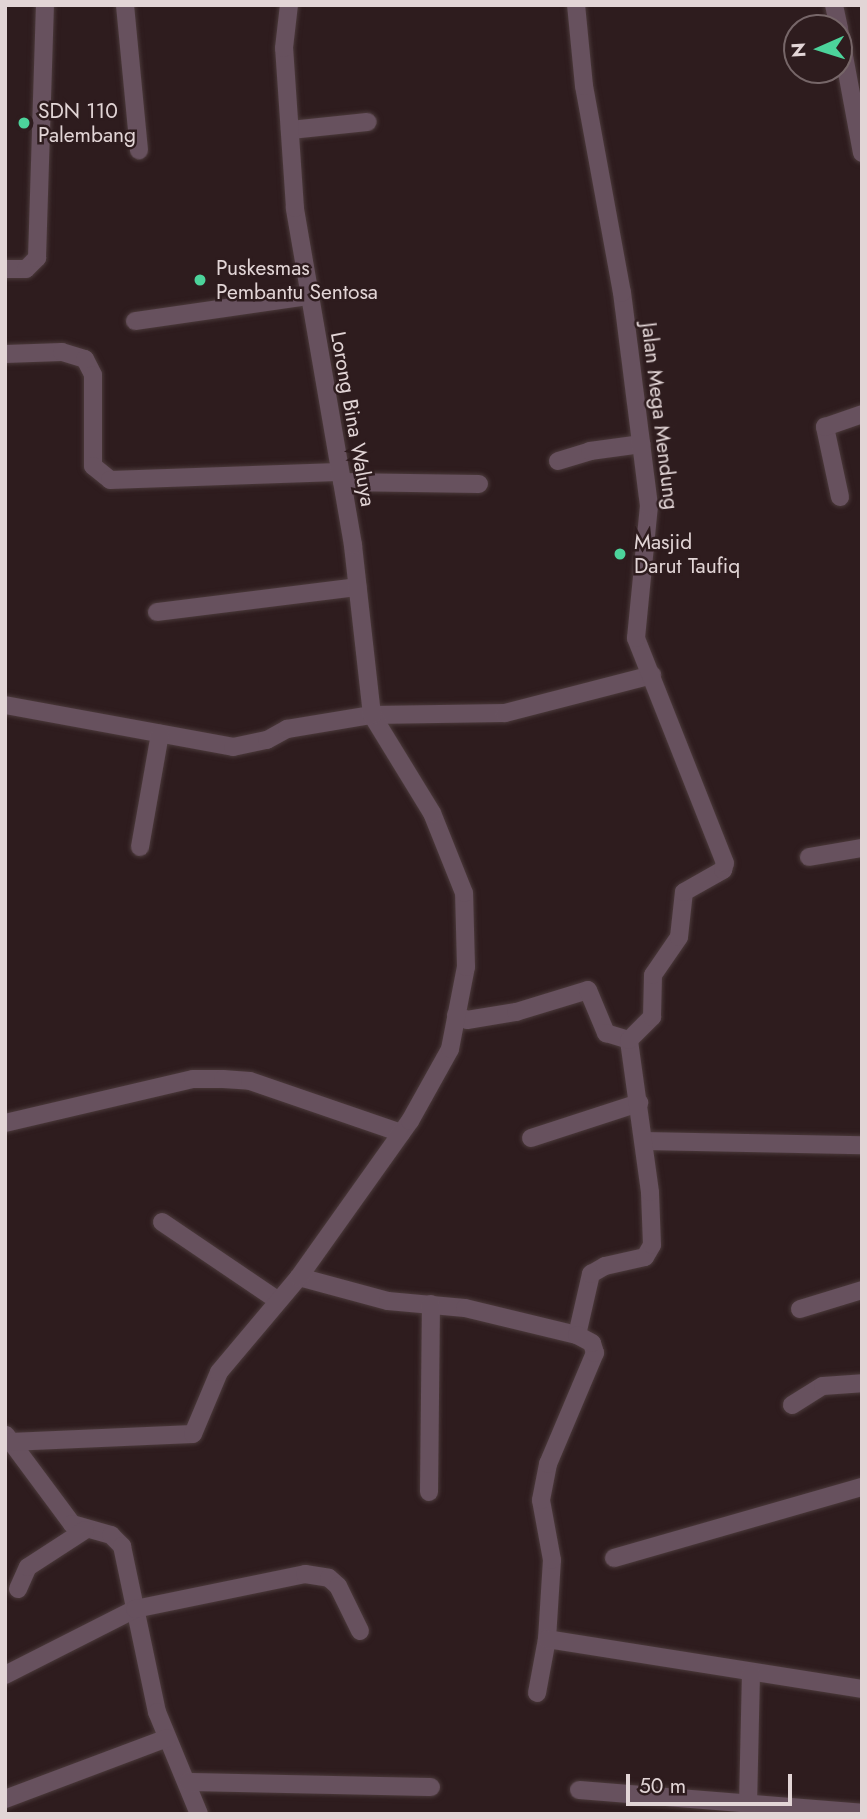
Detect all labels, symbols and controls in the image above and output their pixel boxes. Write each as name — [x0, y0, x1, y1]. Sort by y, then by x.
north arrow — [783, 14, 853, 84]
text: N — [785, 42, 812, 58]
place label: SDN 110 Palembang — [38, 98, 136, 148]
marker: SDN 110 Palembang — [16, 115, 32, 131]
place label: Puskesmas Pembantu Sentosa — [216, 255, 378, 305]
marker: Puskesmas Pembantu Sentosa — [190, 270, 210, 290]
street label: Jalan Mega Mendung — [636, 321, 684, 511]
street label: Lorong Bina Waluya — [325, 330, 381, 508]
place label: Masjid Darut Taufiq — [634, 529, 740, 579]
marker: Masjid Darut Taufiq — [612, 546, 628, 562]
scale bar — [629, 1759, 795, 1803]
text: 50 m — [639, 1771, 686, 1801]

